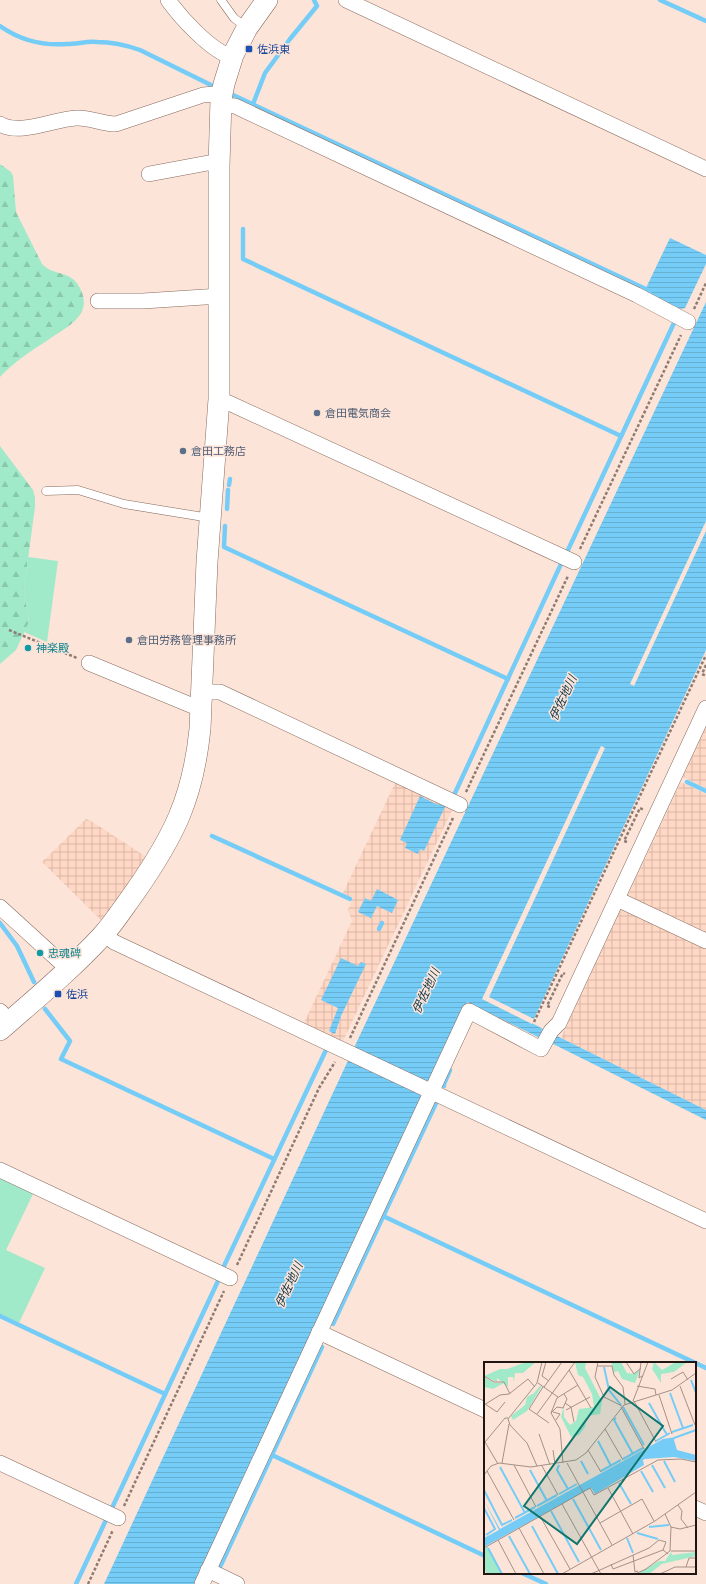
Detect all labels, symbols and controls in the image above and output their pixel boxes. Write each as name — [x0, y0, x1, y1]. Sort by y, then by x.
place label: 佐浜東 — [257, 43, 290, 56]
marker: 佐浜東 — [244, 44, 254, 54]
place label: 倉田電気商会 — [325, 407, 391, 420]
marker: 倉田電気商会 — [312, 408, 322, 418]
place label: 倉田工務店 — [191, 445, 246, 458]
marker: 倉田工務店 — [178, 446, 188, 456]
place label: 倉田労務管理事務所 — [137, 634, 237, 647]
marker: 倉田労務管理事務所 — [124, 635, 134, 645]
place label: 神楽殿 — [36, 642, 69, 655]
marker: 神楽殿 — [23, 643, 33, 653]
water label: 伊佐地川 — [547, 671, 580, 723]
place label: 忠魂碑 — [48, 947, 81, 960]
marker: 忠魂碑 — [35, 948, 45, 958]
water label: 伊佐地川 — [410, 964, 443, 1016]
place label: 佐浜 — [66, 988, 88, 1001]
marker: 佐浜 — [53, 989, 63, 999]
water label: 伊佐地川 — [273, 1258, 306, 1310]
inset map — [484, 1362, 696, 1574]

